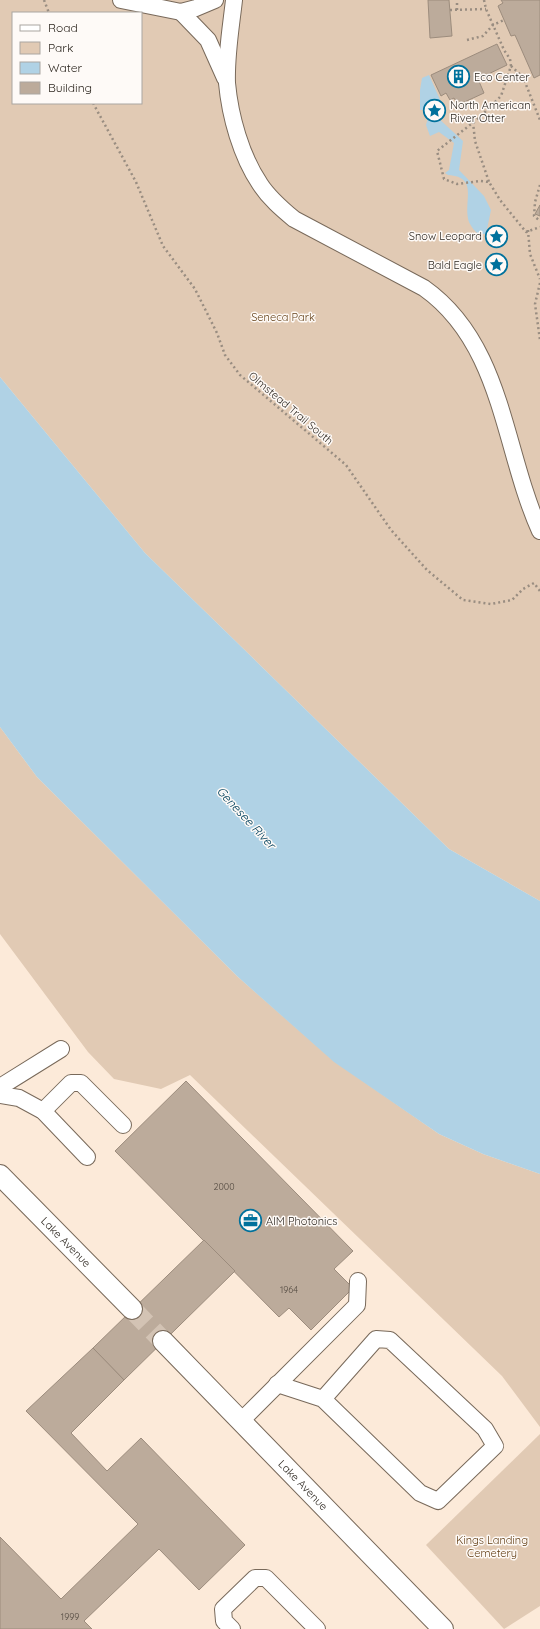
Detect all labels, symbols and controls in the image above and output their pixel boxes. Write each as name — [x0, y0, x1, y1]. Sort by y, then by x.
legend — [12, 12, 142, 104]
text: Road — [48, 20, 78, 35]
text: Park — [48, 40, 73, 55]
text: Water — [48, 60, 83, 75]
building icon: Eco Center — [445, 64, 471, 90]
place label: Eco Center — [474, 70, 530, 84]
text: Building — [48, 80, 92, 95]
place icon: North American River Otter — [421, 98, 447, 124]
place label: North American River Otter — [450, 98, 531, 125]
place icon: Snow Leopard — [484, 223, 510, 249]
place label: Snow Leopard — [409, 229, 482, 243]
place icon: Bald Eagle — [484, 252, 510, 278]
place label: Bald Eagle — [428, 258, 482, 272]
park label: Seneca Park — [251, 310, 315, 324]
street label: Olmstead Trail South — [246, 369, 336, 447]
water label: Genesee River — [214, 783, 280, 853]
house number: 2000 — [213, 1181, 235, 1192]
office icon: AIM Photonics — [237, 1208, 263, 1234]
street label: Lake Avenue — [38, 1214, 94, 1270]
place label: AIM Photonics — [266, 1214, 337, 1228]
house number: 1964 — [280, 1284, 298, 1295]
street label: Lake Avenue — [275, 1457, 331, 1513]
park label: Kings Landing Cemetery — [456, 1533, 528, 1560]
house number: 1999 — [61, 1611, 79, 1622]

